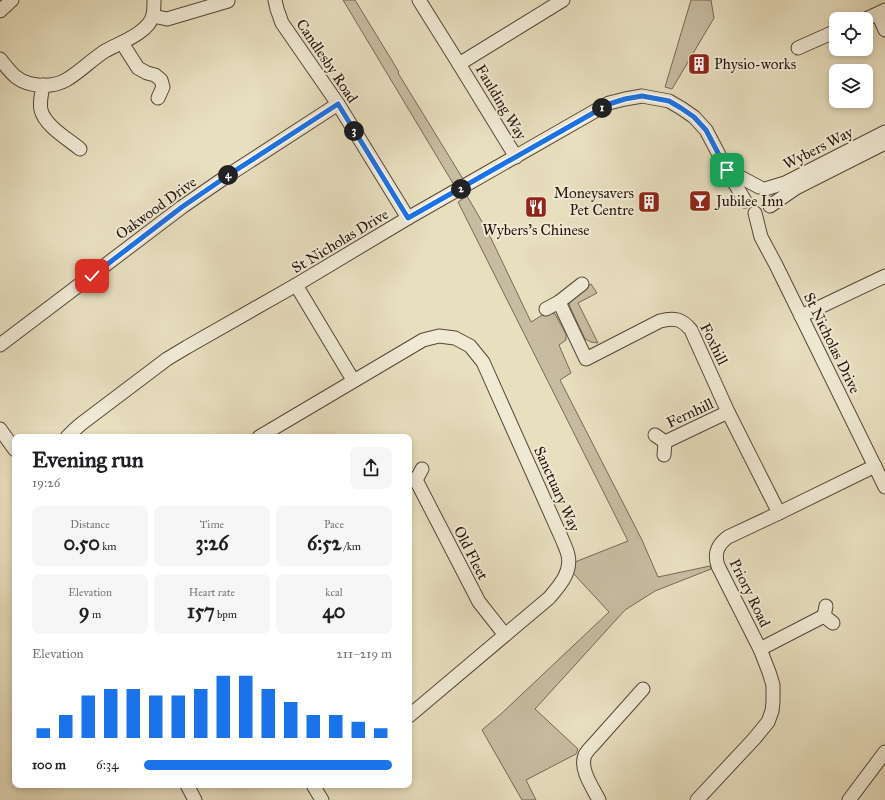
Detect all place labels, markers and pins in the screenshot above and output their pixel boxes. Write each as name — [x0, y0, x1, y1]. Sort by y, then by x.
building icon: Physio-works — [686, 51, 712, 77]
place label: Physio-works — [714, 55, 796, 73]
pin: 1 — [592, 98, 612, 118]
pin: 3 — [344, 121, 364, 141]
pin — [710, 153, 744, 187]
pin: 4 — [218, 165, 238, 185]
pin: 2 — [451, 179, 471, 199]
place label: Moneysavers Pet Centre — [554, 184, 634, 219]
bar icon: Jubilee Inn — [687, 188, 713, 214]
building icon: Moneysavers Pet Centre — [636, 189, 662, 215]
place label: Jubilee Inn — [714, 192, 783, 211]
restaurant icon: Wybers's Chinese — [523, 194, 549, 220]
place label: Wybers's Chinese — [483, 221, 589, 239]
pin — [75, 259, 109, 293]

